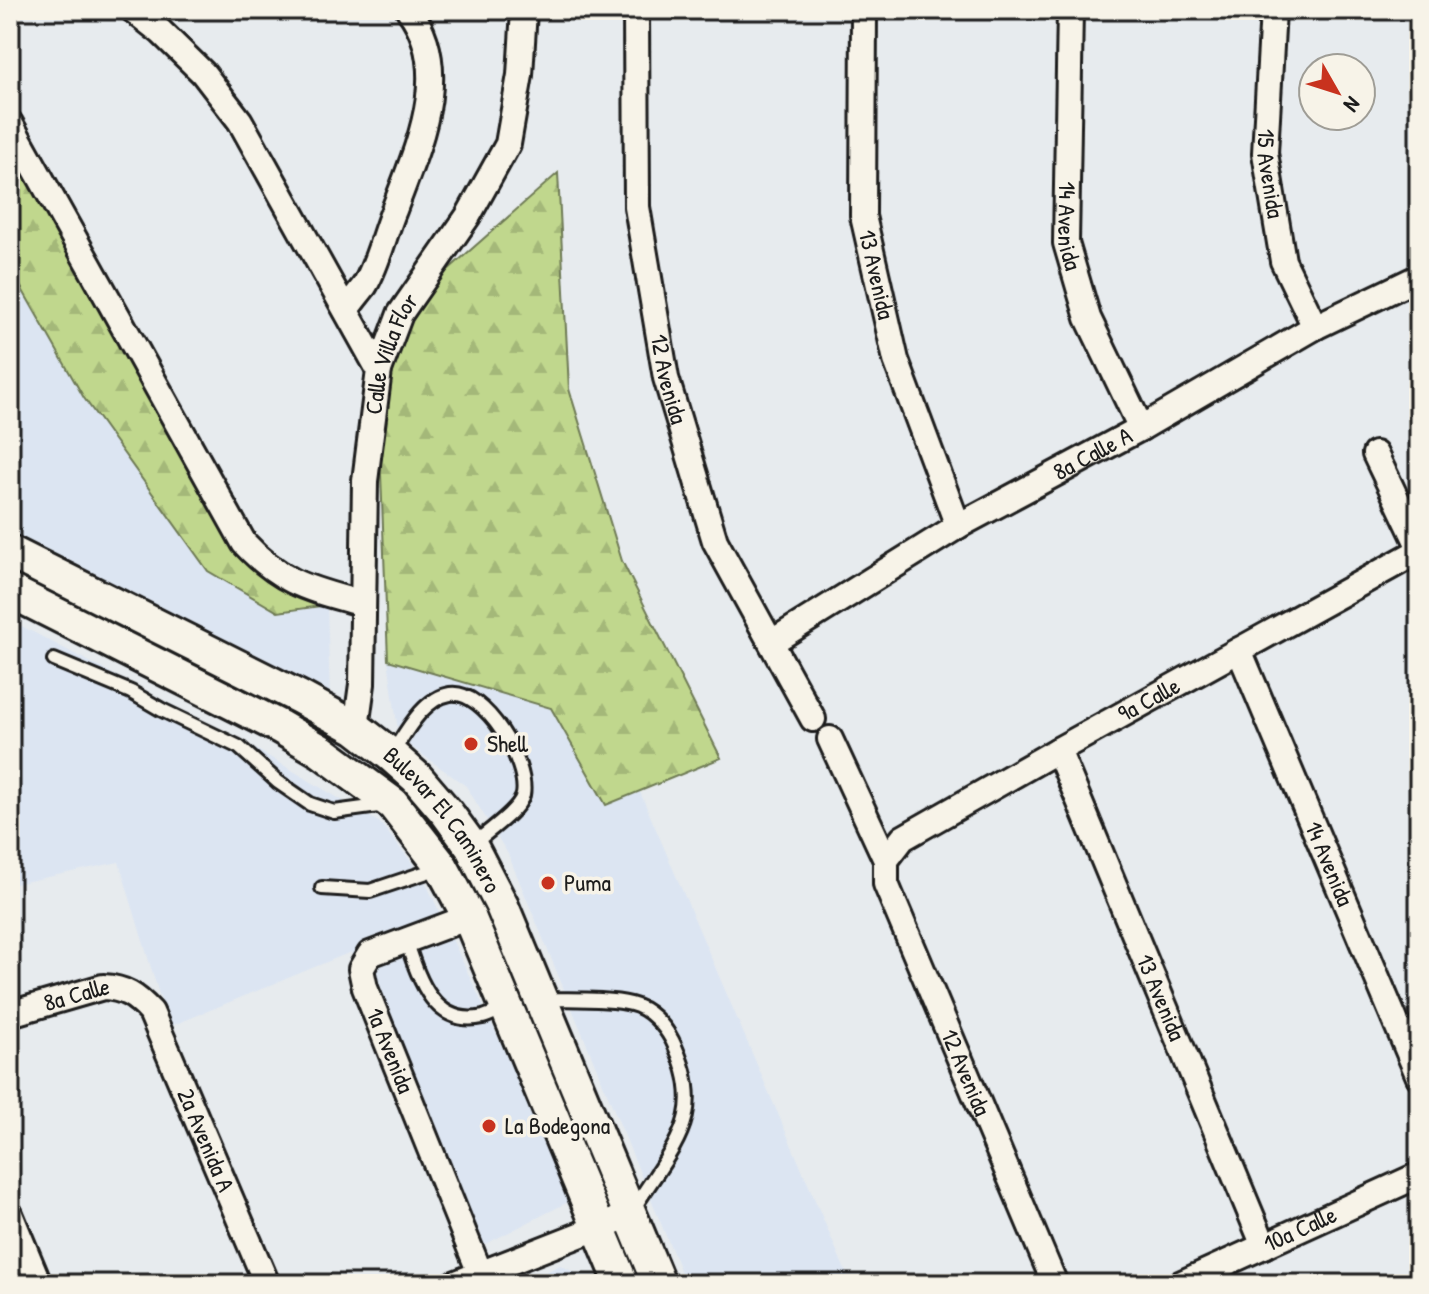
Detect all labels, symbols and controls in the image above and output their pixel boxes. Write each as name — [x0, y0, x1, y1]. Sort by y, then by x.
north arrow — [1297, 52, 1377, 132]
text: N — [1337, 91, 1368, 119]
street label: 15 Avenida — [1250, 128, 1293, 221]
street label: 14 Avenida — [1051, 181, 1090, 274]
street label: 13 Avenida — [852, 226, 903, 322]
street label: Calle Villa Flor — [357, 286, 425, 416]
street label: 12 Avenida — [644, 332, 696, 428]
street label: 8a Calle A — [1047, 419, 1138, 487]
street label: 9a Calle — [1112, 669, 1186, 729]
place label: Shell — [487, 727, 529, 759]
marker: Shell — [462, 735, 480, 753]
street label: Bulevar El Caminero — [377, 739, 510, 898]
street label: 14 Avenida — [1298, 816, 1362, 911]
place label: Puma — [564, 866, 611, 898]
marker: Puma — [539, 874, 557, 892]
street label: 13 Avenida — [1129, 949, 1194, 1045]
street label: 8a Calle — [40, 970, 112, 1018]
street label: 1a Avenida — [360, 1003, 423, 1098]
street label: 12 Avenida — [934, 1024, 999, 1120]
street label: 2a Avenida A — [170, 1083, 243, 1197]
place label: La Bodegona — [505, 1109, 610, 1141]
marker: La Bodegona — [480, 1117, 498, 1135]
street label: 10a Calle — [1258, 1198, 1342, 1259]

